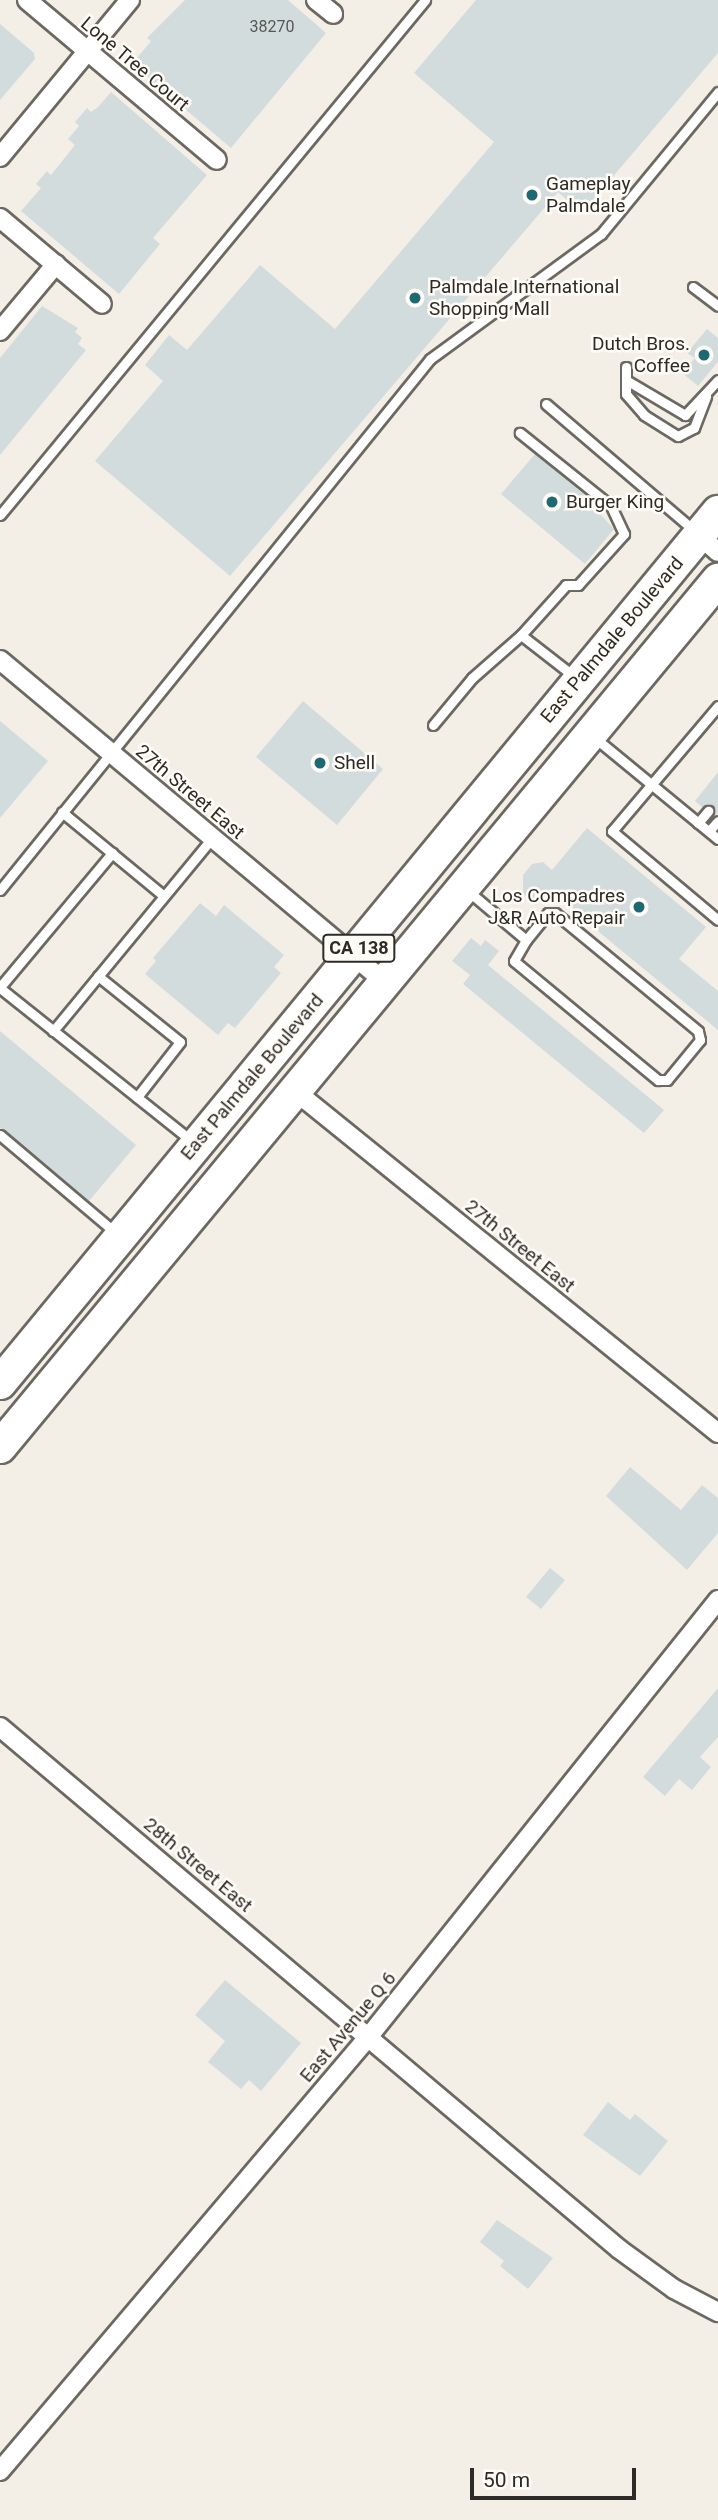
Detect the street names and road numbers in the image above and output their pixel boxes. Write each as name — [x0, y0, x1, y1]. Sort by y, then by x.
street label: Lone Tree Court — [76, 12, 194, 116]
street label: East Palmdale Boulevard — [536, 552, 688, 728]
street label: 27th Street East — [131, 740, 249, 844]
road number: CA 138 — [322, 933, 396, 962]
street label: East Palmdale Boulevard — [176, 989, 328, 1165]
street label: 27th Street East — [460, 1195, 580, 1297]
street label: 28th Street East — [139, 1813, 257, 1917]
street label: East Avenue Q 6 — [295, 1967, 401, 2087]

